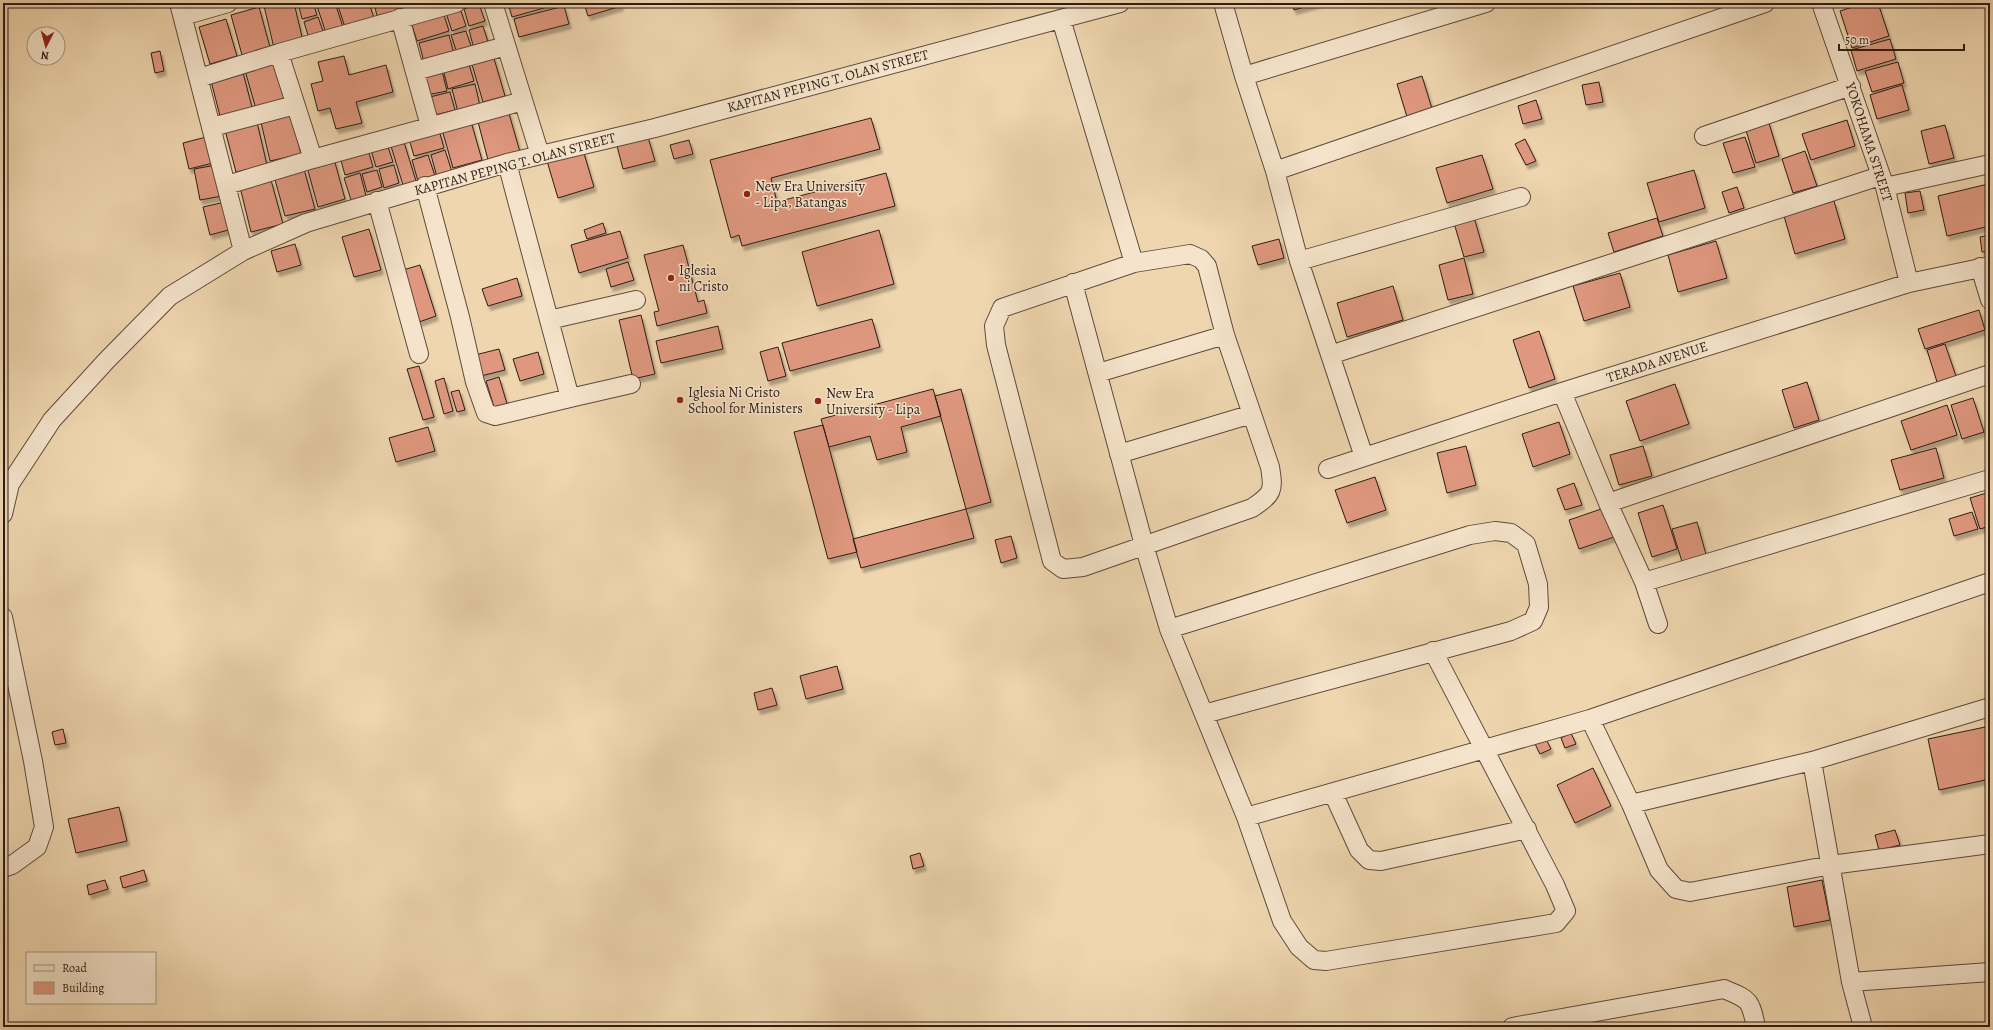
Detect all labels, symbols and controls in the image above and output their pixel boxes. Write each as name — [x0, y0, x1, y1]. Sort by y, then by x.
north arrow — [26, 26, 66, 66]
scale bar — [1839, 26, 1964, 52]
text: 50 m — [1845, 32, 1869, 48]
street label: KAPITAN PEPING T. OLAN STREET — [725, 45, 931, 117]
text: N — [40, 48, 50, 63]
street label: YOKOHAMA STREET — [1840, 79, 1897, 204]
street label: KAPITAN PEPING T. OLAN STREET — [412, 128, 618, 200]
place label: New Era University - Lipa, Batangas — [755, 177, 866, 212]
marker: New Era University - Lipa, Batangas — [742, 189, 752, 199]
place label: Iglesia ni Cristo — [679, 261, 728, 296]
marker: Iglesia ni Cristo — [666, 273, 676, 283]
street label: TERADA AVENUE — [1604, 337, 1710, 387]
place label: Iglesia Ni Cristo School for Ministers — [688, 383, 803, 418]
place label: New Era University - Lipa — [826, 384, 921, 419]
marker: Iglesia Ni Cristo School for Ministers — [675, 395, 685, 405]
marker: New Era University - Lipa — [813, 396, 823, 406]
legend — [26, 952, 156, 1004]
text: Road — [62, 960, 88, 976]
text: Building — [62, 980, 104, 996]

